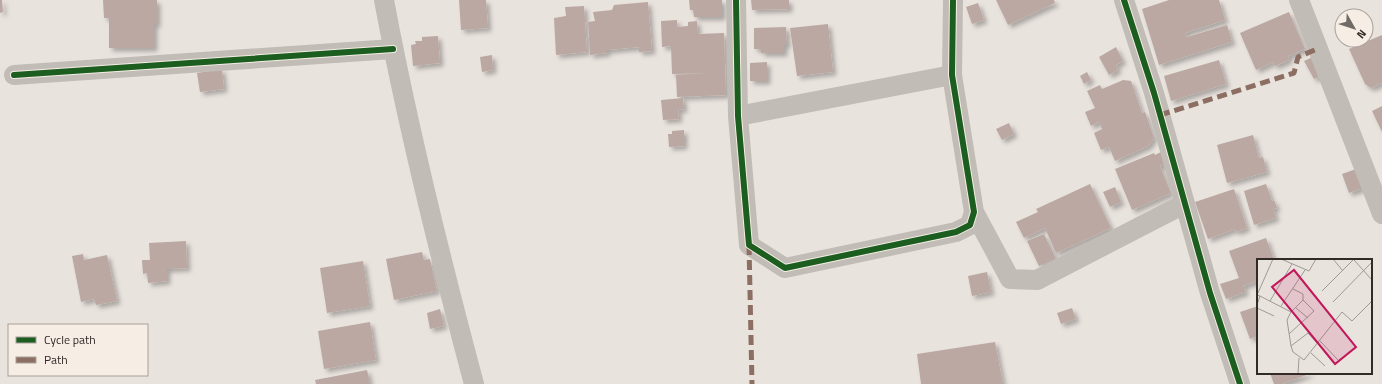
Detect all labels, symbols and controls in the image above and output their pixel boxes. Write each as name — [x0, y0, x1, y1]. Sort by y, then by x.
north arrow — [1334, 8, 1374, 48]
text: N — [1353, 26, 1370, 42]
inset map — [1257, 259, 1372, 374]
legend — [8, 324, 148, 376]
text: Cycle path — [44, 330, 96, 349]
text: Path — [44, 350, 68, 369]

